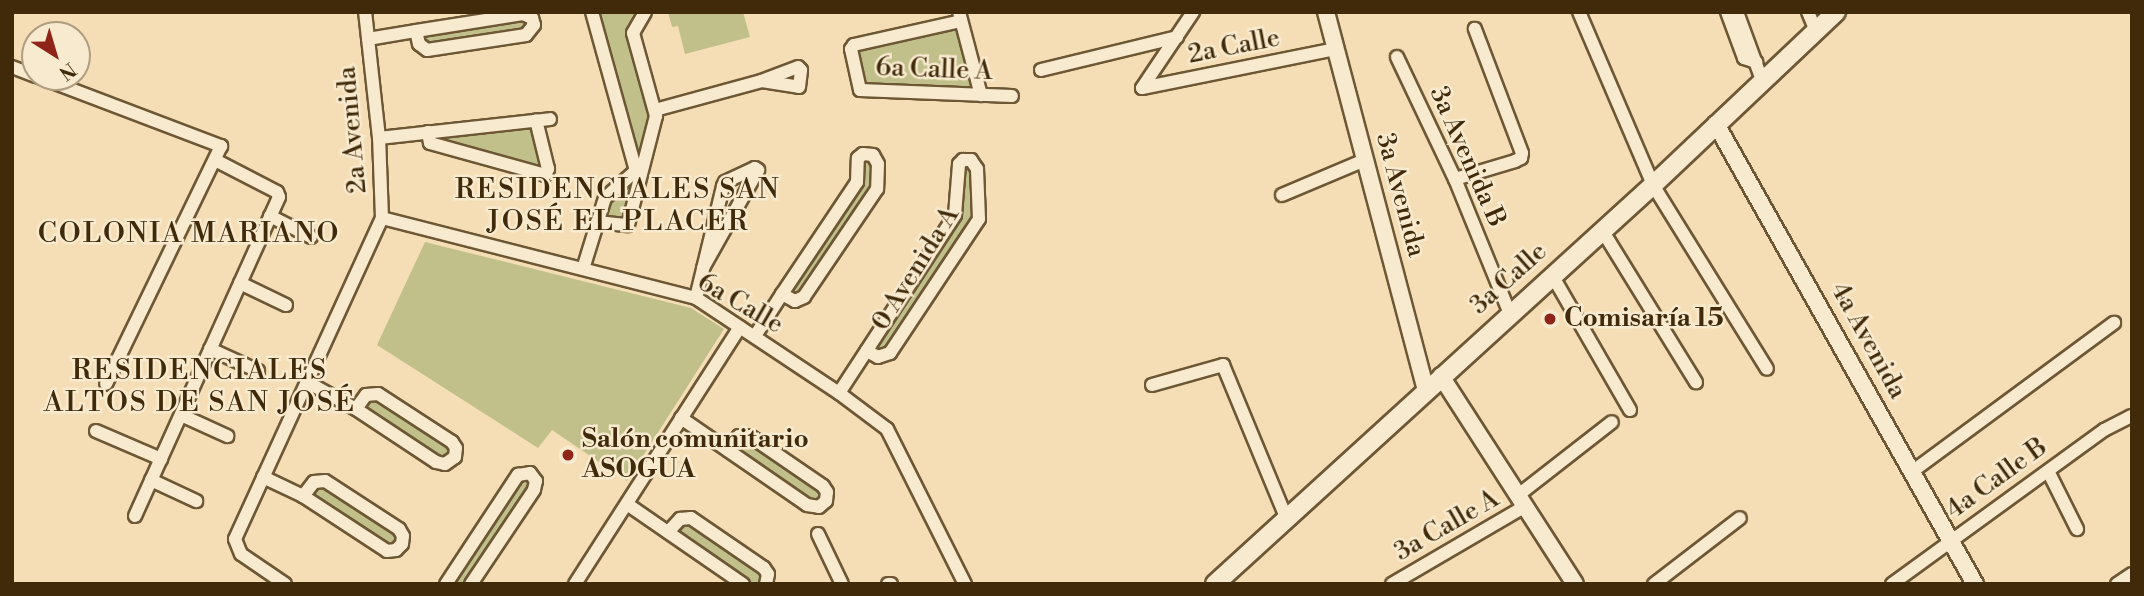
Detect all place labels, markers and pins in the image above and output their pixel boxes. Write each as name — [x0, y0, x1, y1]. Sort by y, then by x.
place label: Comisaría 15 — [1564, 303, 1724, 335]
marker: Comisaría 15 — [1542, 311, 1558, 327]
place label: Salón comunitario ASOGUA — [582, 424, 809, 486]
marker: Salón comunitario ASOGUA — [560, 447, 576, 463]

